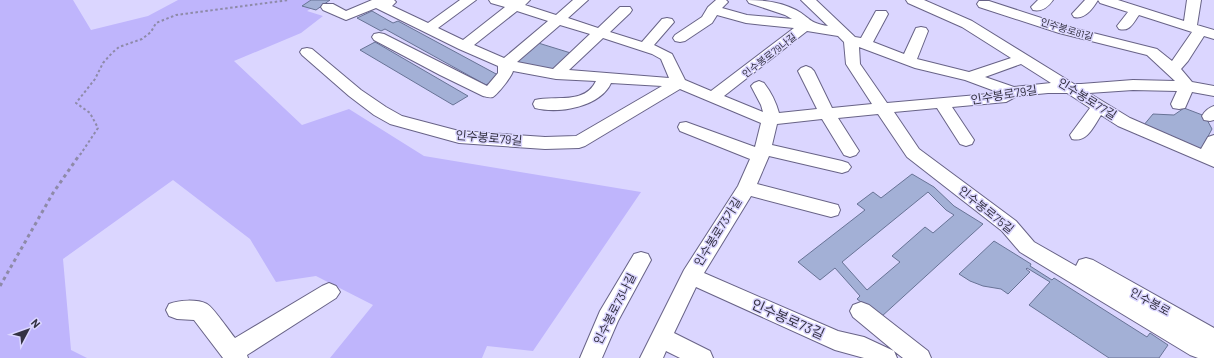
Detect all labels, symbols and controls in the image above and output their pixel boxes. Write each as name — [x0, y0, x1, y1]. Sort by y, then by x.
street label: 인수봉로81길 — [1039, 15, 1095, 43]
street label: 인수봉로79나길 — [740, 30, 798, 80]
street label: 인수봉로77길 — [1056, 75, 1119, 122]
street label: 인수봉로79길 — [970, 82, 1038, 106]
street label: 인수봉로79길 — [455, 127, 523, 147]
street label: 인수봉로75길 — [956, 183, 1017, 236]
street label: 인수봉로73가길 — [691, 195, 744, 268]
street label: 인수봉로73나길 — [590, 271, 638, 347]
street label: 인수봉로 — [1128, 284, 1173, 318]
street label: 인수봉로73길 — [749, 295, 827, 342]
north arrow — [8, 310, 48, 350]
text: N — [29, 316, 43, 330]

